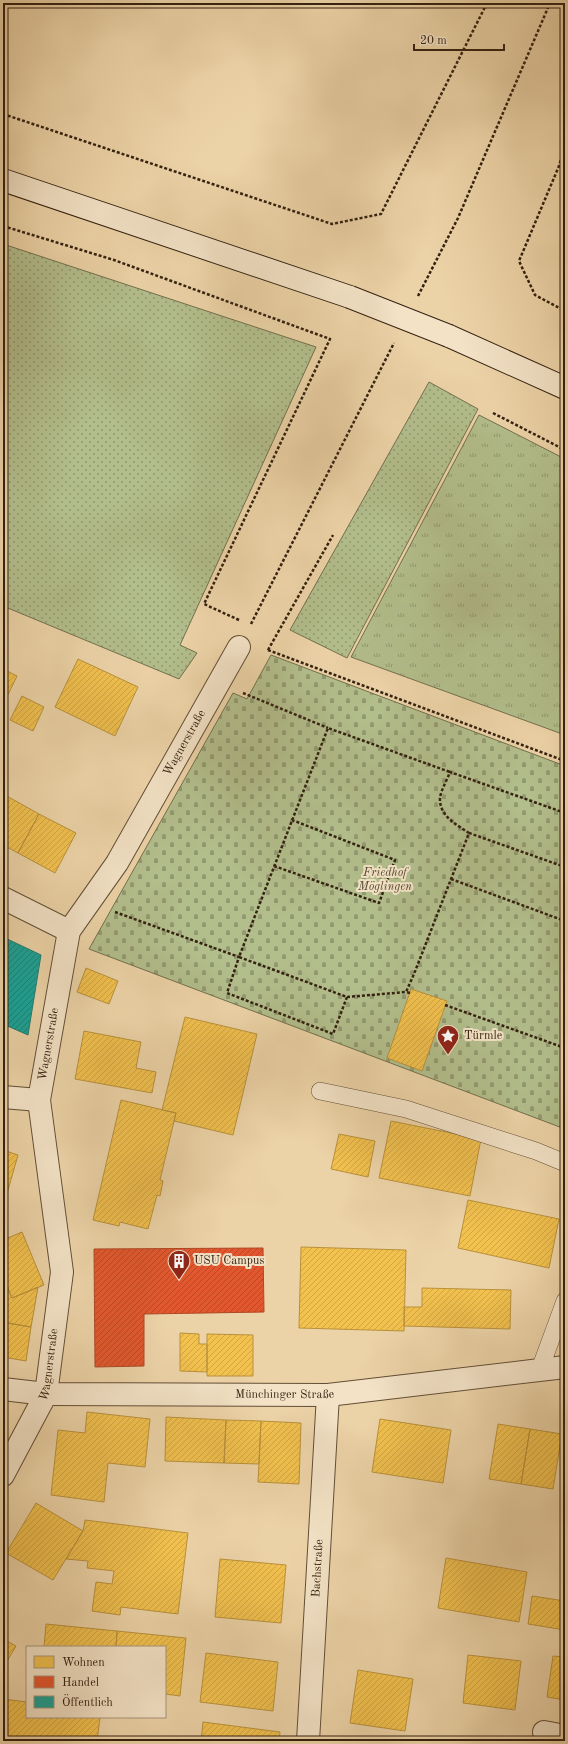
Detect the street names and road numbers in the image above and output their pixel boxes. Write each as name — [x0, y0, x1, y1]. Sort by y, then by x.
street label: Wagnerstraße — [162, 708, 208, 778]
street label: Wagnerstraße — [37, 1007, 61, 1081]
street label: Wagnerstraße — [37, 1327, 61, 1403]
street label: Münchinger Straße — [235, 1388, 335, 1401]
street label: Bachstraße — [310, 1538, 326, 1598]

